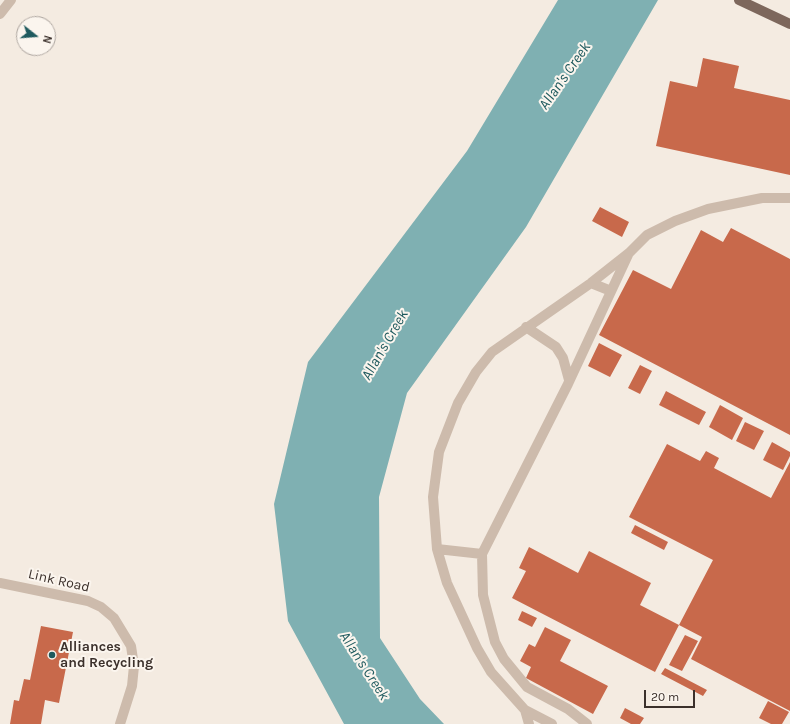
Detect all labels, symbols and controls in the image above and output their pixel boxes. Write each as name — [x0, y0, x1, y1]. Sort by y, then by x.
north arrow — [16, 16, 56, 56]
text: N — [40, 34, 54, 45]
water label: Allan's Creek — [535, 39, 595, 113]
water label: Allan's Creek — [358, 307, 412, 383]
street label: Link Road — [27, 566, 91, 596]
water label: Allan's Creek — [335, 628, 393, 704]
place label: Alliances and Recycling — [60, 639, 153, 672]
marker: Alliances and Recycling — [47, 650, 57, 660]
scale bar — [646, 682, 697, 708]
text: 20 m — [651, 690, 679, 704]

